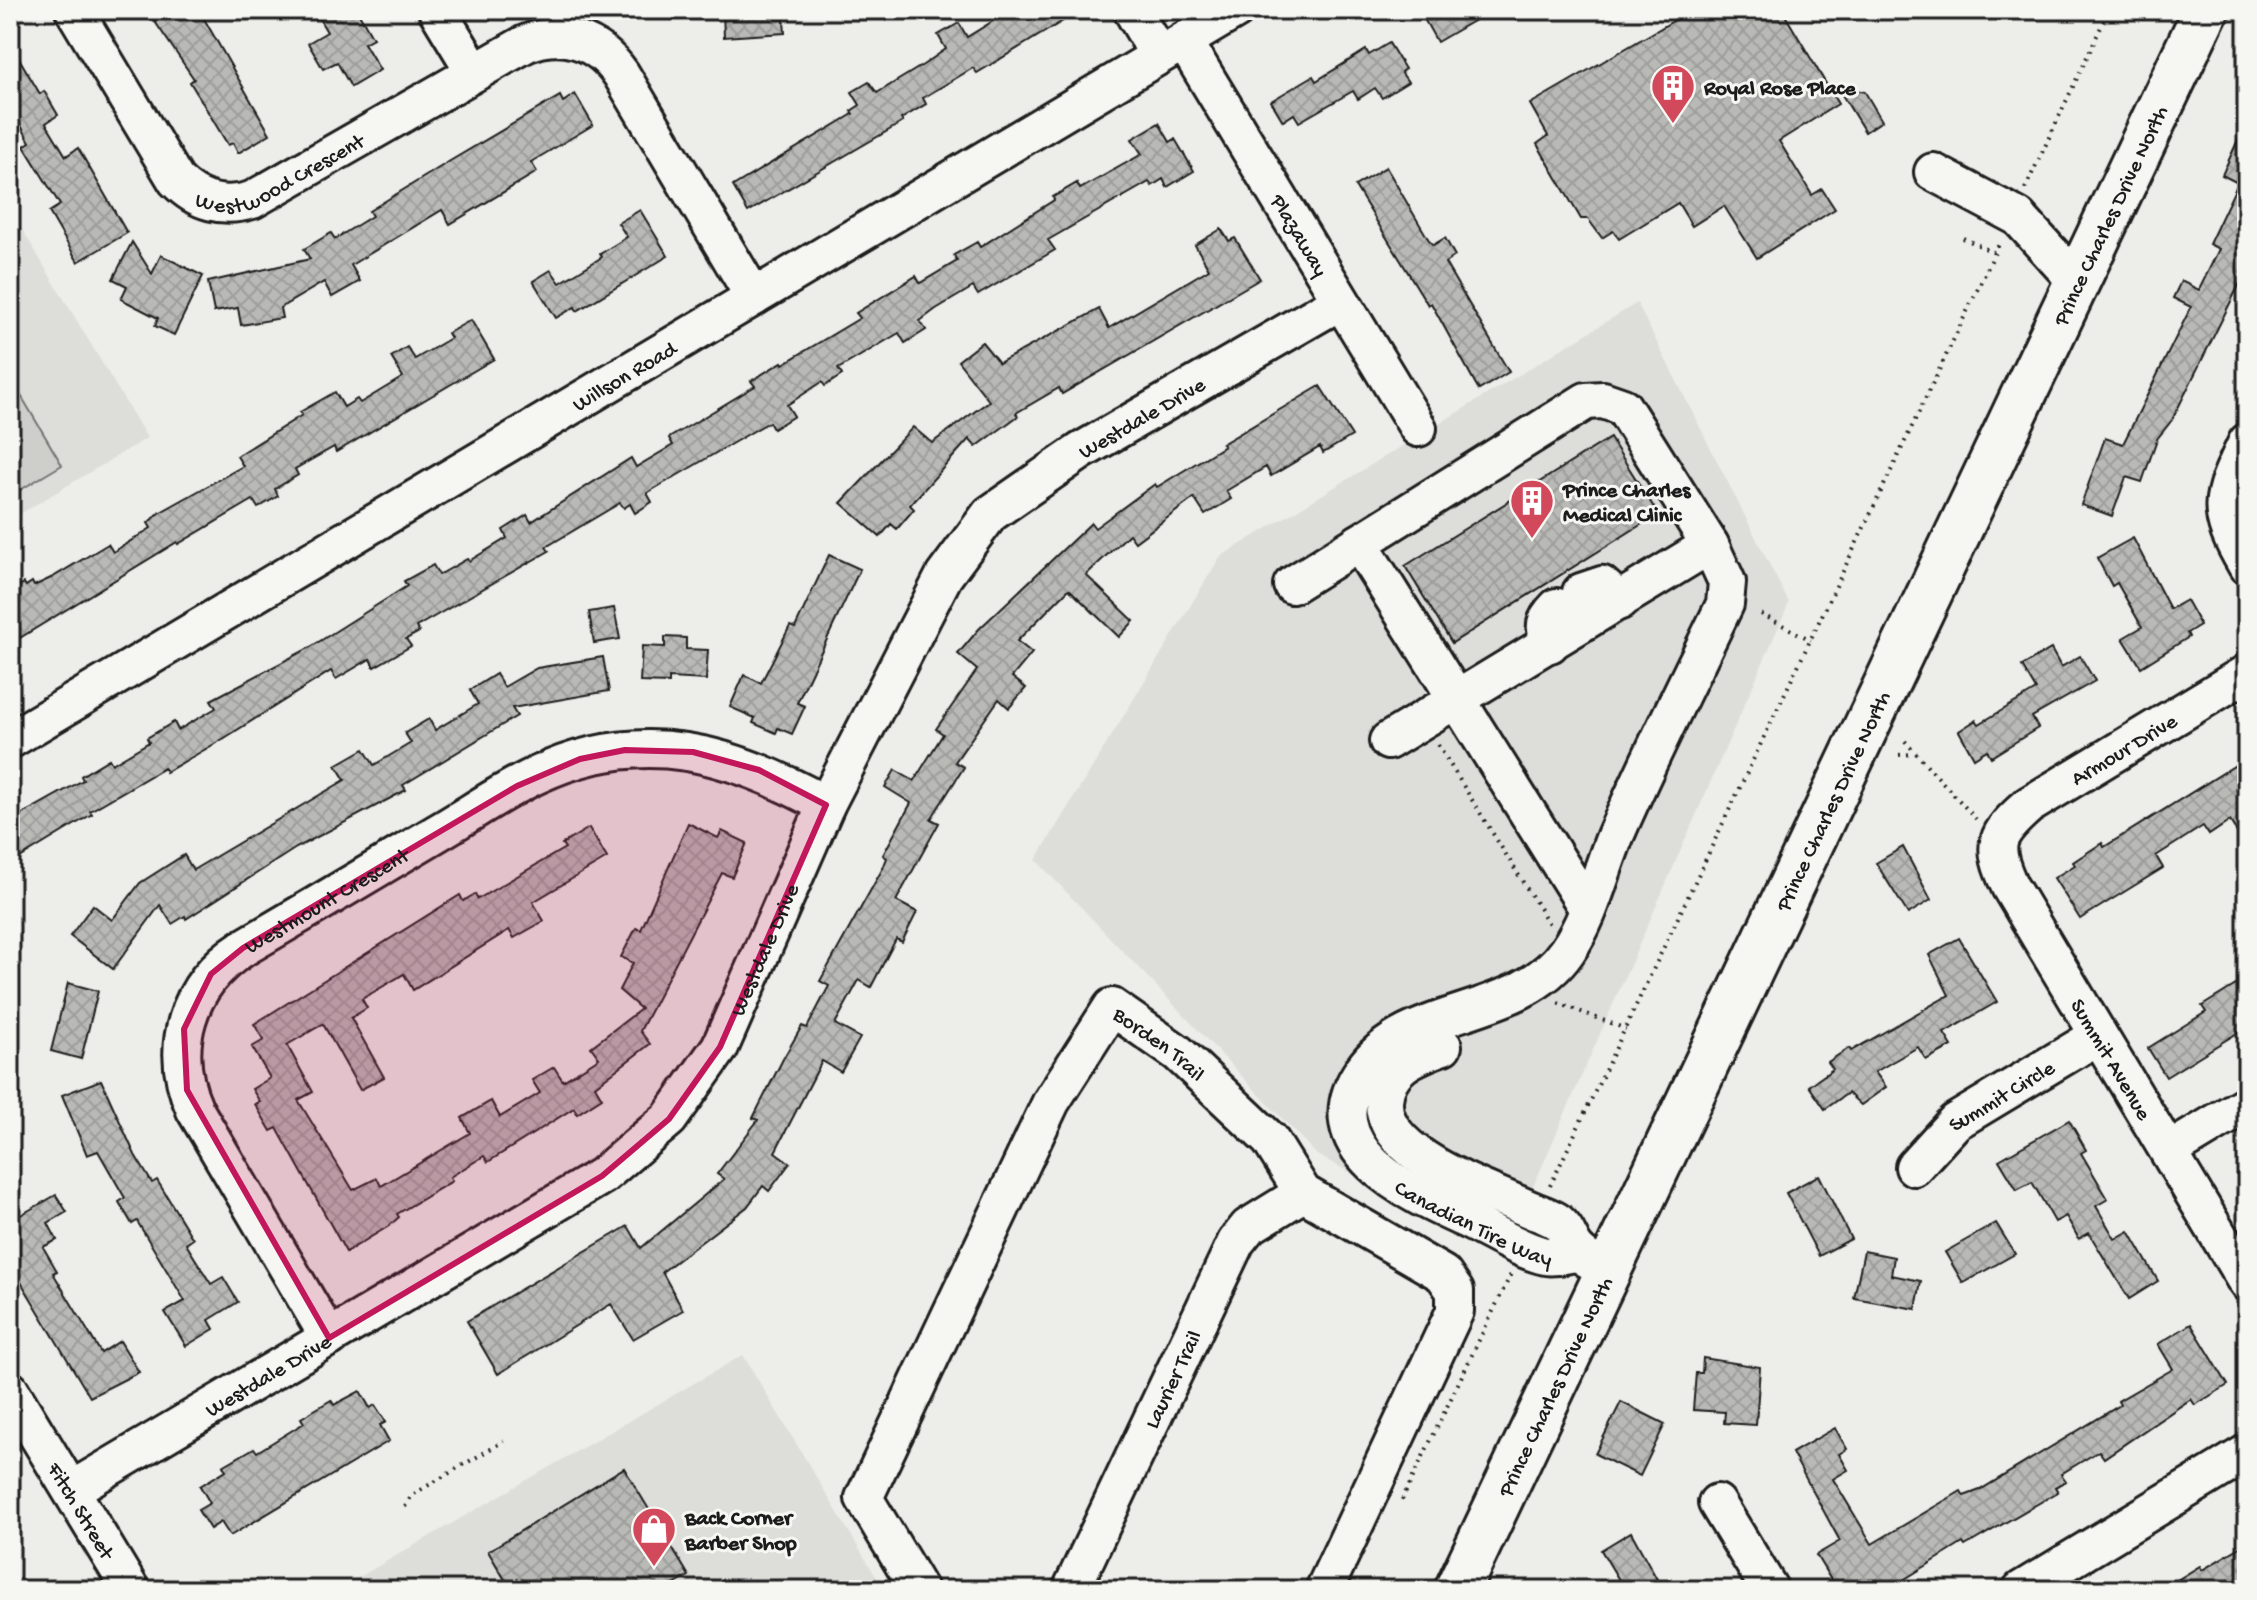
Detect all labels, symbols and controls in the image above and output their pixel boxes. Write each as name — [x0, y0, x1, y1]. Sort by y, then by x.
building icon: Royal Rose Place — [1649, 62, 1697, 125]
place label: Royal Rose Place — [1703, 77, 1856, 103]
street label: Prince Charles Drive North — [2049, 102, 2176, 331]
street label: Westwood Crescent — [191, 129, 371, 221]
street label: Plazaway — [1262, 190, 1332, 282]
street label: Willson Road — [569, 336, 684, 419]
street label: Westdale Drive — [1075, 373, 1211, 467]
building icon: Prince Charles Medical Clinic — [1508, 477, 1556, 540]
place label: Prince Charles Medical Clinic — [1562, 479, 1692, 530]
street label: Prince Charles Drive North — [1771, 688, 1898, 917]
street label: Armour Drive — [2067, 709, 2183, 793]
street label: Westmount Crescent — [241, 843, 417, 961]
street label: Westdale Drive — [726, 880, 807, 1021]
street label: Summit Avenue — [2063, 995, 2156, 1126]
street label: Borden Trail — [1106, 1002, 1209, 1089]
street label: Summit Circle — [1944, 1056, 2061, 1138]
street label: Canadian Tire Way — [1388, 1176, 1554, 1274]
street label: Prince Charles Drive North — [1494, 1273, 1621, 1502]
street label: Laurier Trail — [1140, 1327, 1209, 1434]
street label: Westdale Drive — [202, 1330, 337, 1425]
street label: Fitch Street — [39, 1458, 119, 1567]
shop icon: Back Corner Barber Shop — [630, 1505, 678, 1568]
place label: Back Corner Barber Shop — [684, 1507, 797, 1558]

